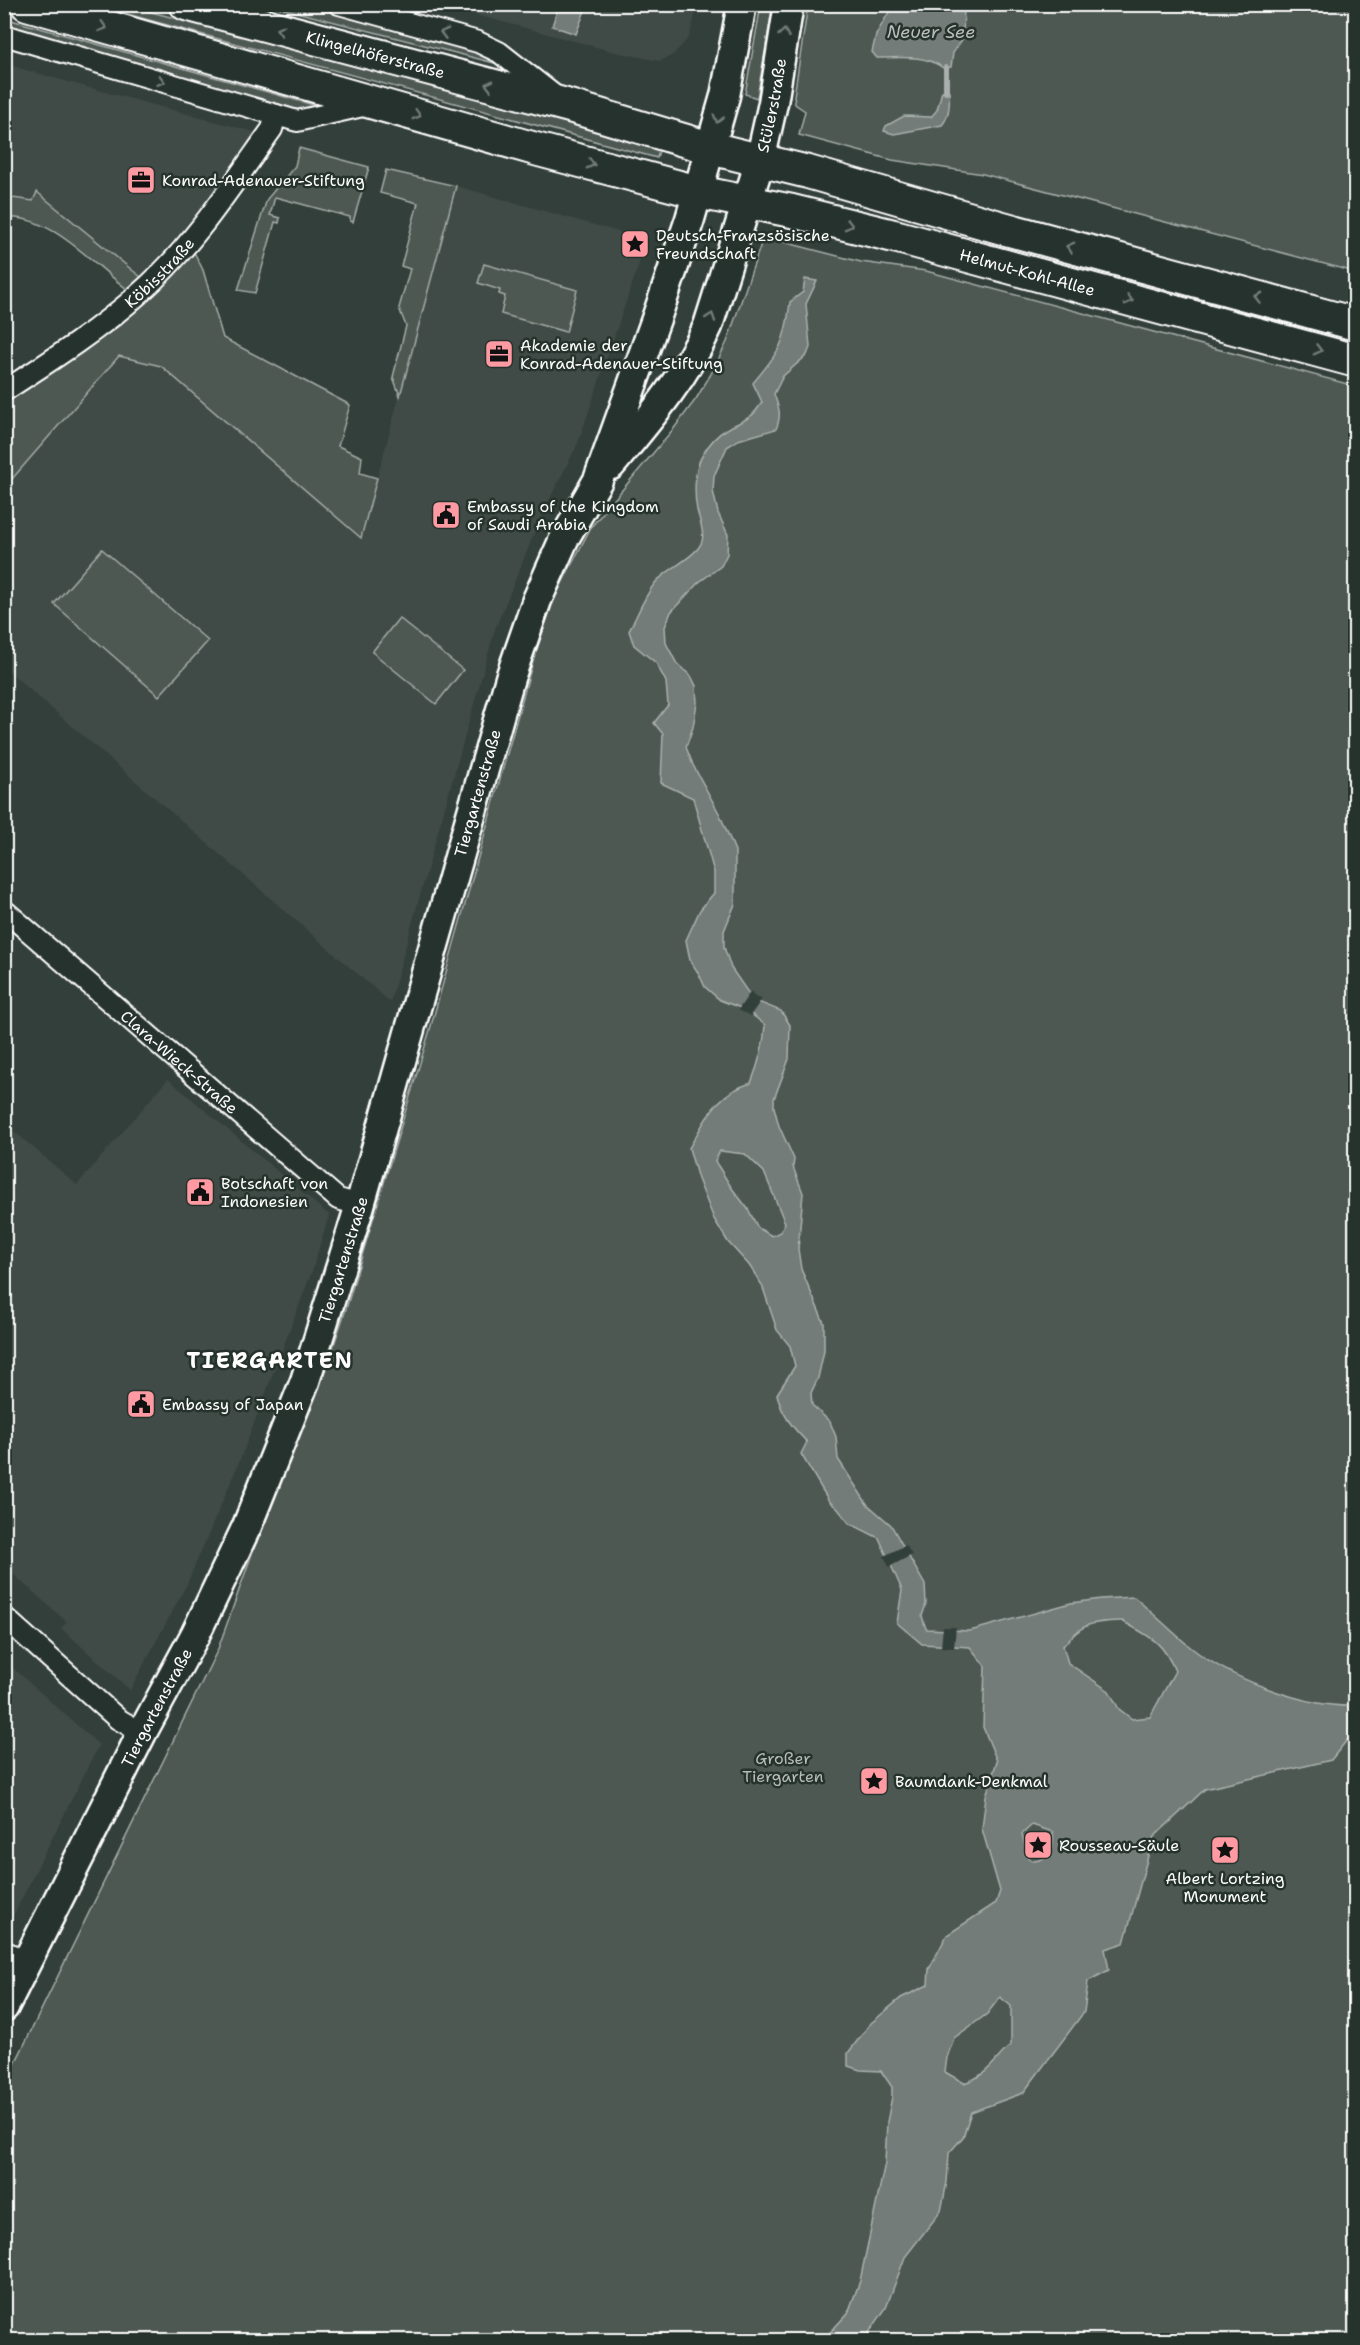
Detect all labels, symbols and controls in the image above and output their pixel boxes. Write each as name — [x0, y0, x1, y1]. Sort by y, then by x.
one-way arrow — [97, 20, 108, 32]
water label: Neuer See — [887, 20, 975, 44]
one-way arrow — [275, 25, 286, 37]
street label: Klingelhöferstraße — [304, 26, 447, 83]
one-way arrow — [439, 28, 450, 40]
one-way arrow — [778, 29, 790, 38]
street label: Stülerstraße — [752, 57, 791, 155]
one-way arrow — [155, 74, 166, 86]
one-way arrow — [484, 80, 495, 92]
one-way arrow — [411, 108, 422, 120]
one-way arrow — [713, 114, 725, 124]
one-way arrow — [586, 156, 596, 169]
office icon: Konrad-Adenauer-Stiftung — [125, 164, 157, 196]
place label: Konrad-Adenauer-Stiftung — [162, 170, 365, 191]
one-way arrow — [843, 218, 853, 231]
place label: Deutsch-Franzsösische Freundschaft — [656, 225, 830, 264]
place icon: Deutsch-Franzsösische Freundschaft — [619, 228, 651, 260]
street label: Köbisstraße — [120, 233, 199, 313]
one-way arrow — [1065, 241, 1075, 254]
street label: Helmut-Kohl-Allee — [957, 244, 1097, 301]
one-way arrow — [1124, 292, 1134, 305]
one-way arrow — [1254, 292, 1264, 305]
one-way arrow — [703, 312, 716, 323]
place label: Akademie der Konrad-Adenauer-Stiftung — [520, 335, 723, 374]
office icon: Akademie der Konrad-Adenauer-Stiftung — [483, 338, 515, 370]
one-way arrow — [1312, 343, 1322, 356]
place label: Embassy of the Kingdom of Saudi Arabia — [467, 496, 659, 535]
public building icon: Embassy of the Kingdom of Saudi Arabia — [430, 499, 462, 531]
street label: Tiergartenstraße — [450, 727, 506, 859]
street label: Clara-Wieck-Straße — [116, 1006, 242, 1119]
place label: Botschaft von Indonesien — [221, 1173, 328, 1212]
public building icon: Botschaft von Indonesien — [184, 1176, 216, 1208]
street label: Tiergartenstraße — [314, 1194, 373, 1326]
district label: TIERGARTEN — [186, 1346, 354, 1375]
public building icon: Embassy of Japan — [125, 1388, 157, 1420]
place label: Embassy of Japan — [162, 1394, 304, 1415]
street label: Tiergartenstraße — [117, 1645, 197, 1771]
park label: Großer Tiergarten — [742, 1748, 824, 1787]
place icon: Baumdank-Denkmal — [858, 1765, 890, 1797]
place label: Baumdank-Denkmal — [895, 1771, 1048, 1792]
place icon: Rousseau-Säule — [1022, 1829, 1054, 1861]
place icon: Albert Lortzing Monument — [1209, 1834, 1241, 1866]
place label: Rousseau-Säule — [1059, 1835, 1179, 1856]
place label: Albert Lortzing Monument — [1166, 1868, 1285, 1907]

